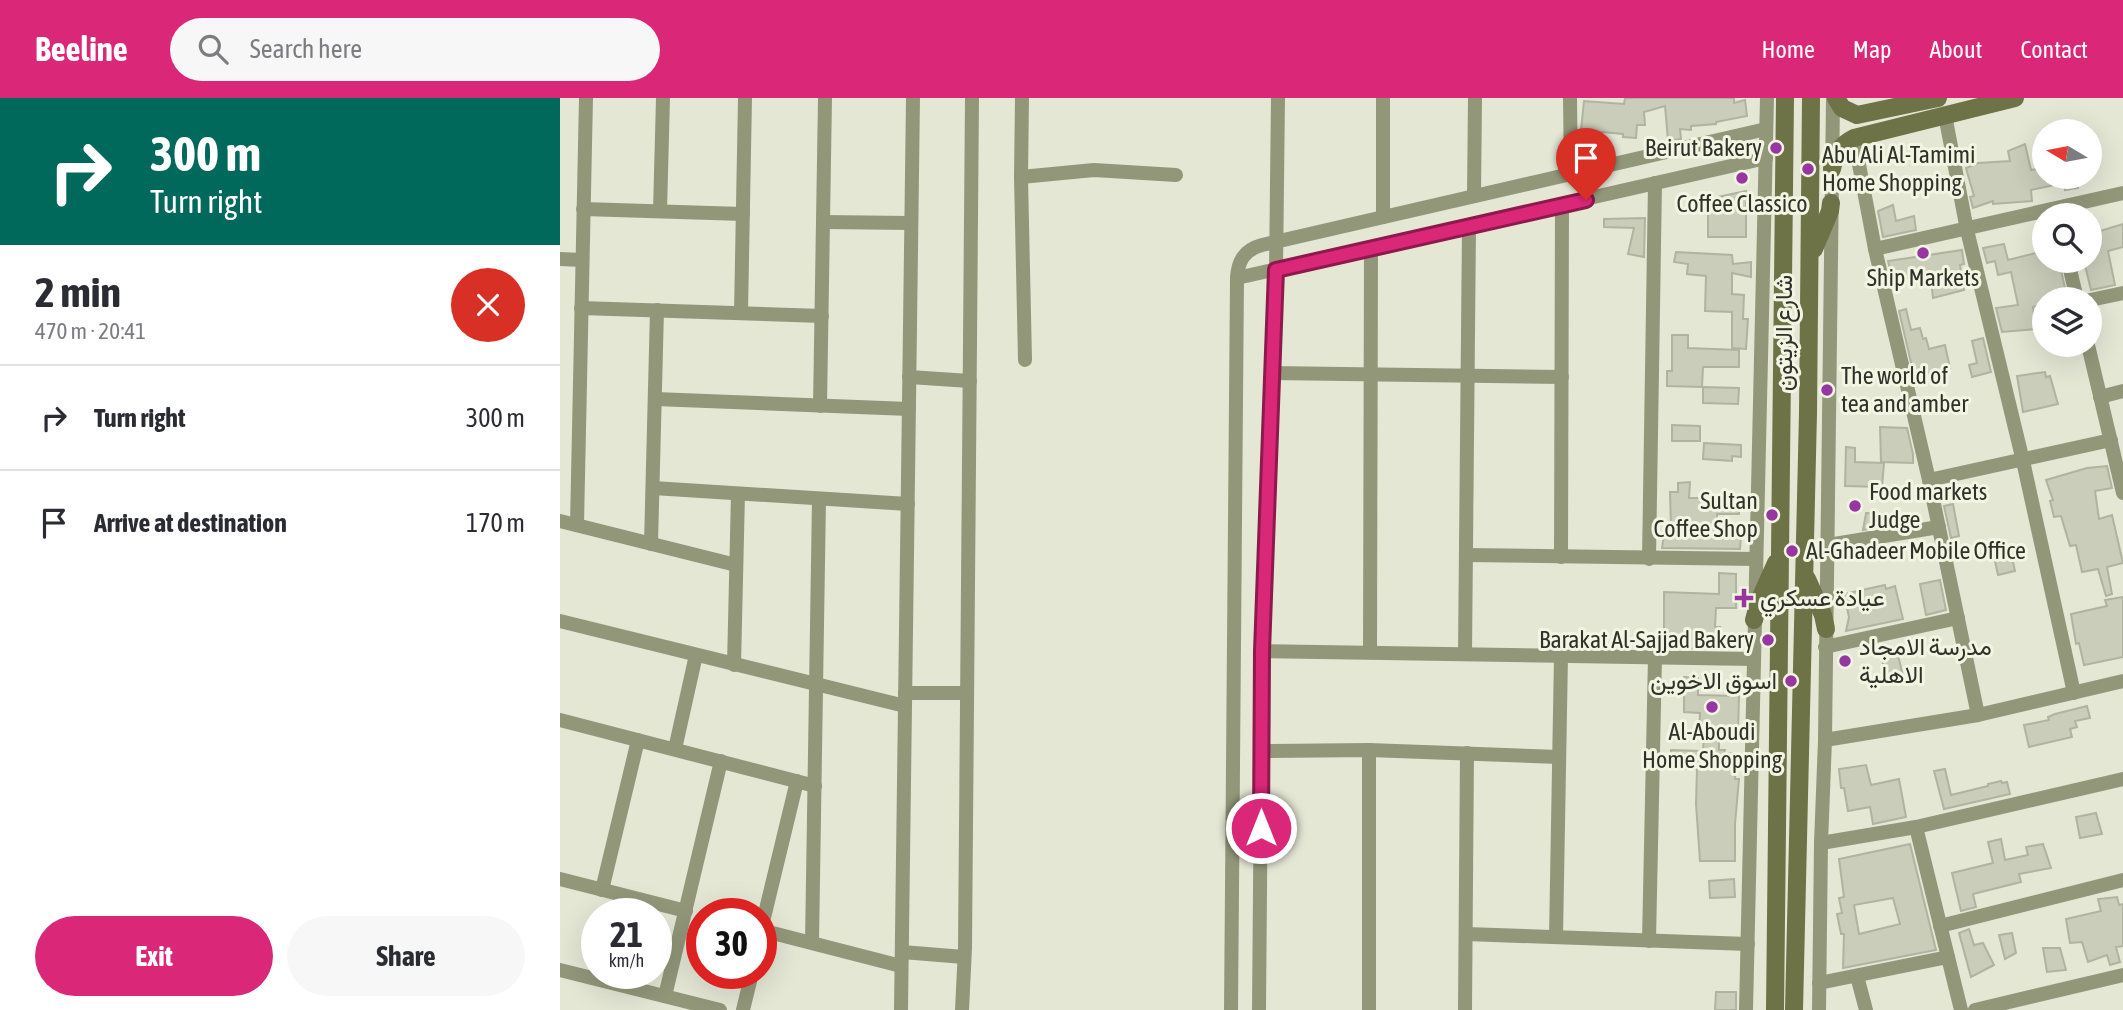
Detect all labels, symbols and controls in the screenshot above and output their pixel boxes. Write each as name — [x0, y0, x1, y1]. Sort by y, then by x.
search box — [170, 18, 660, 81]
text: Beeline — [35, 30, 128, 68]
icon: search — [194, 30, 232, 68]
text: Search here — [250, 34, 362, 64]
text: Home — [1761, 36, 1815, 63]
text: Map — [1853, 36, 1891, 63]
text: About — [1929, 36, 1982, 63]
text: Contact — [2020, 36, 2088, 63]
north arrow — [2032, 119, 2102, 189]
map controls — [2032, 119, 2102, 357]
text: 300 m — [150, 125, 261, 181]
icon: right — [35, 126, 126, 217]
pin — [1556, 128, 1616, 200]
place label: Beirut Bakery — [1645, 134, 1762, 161]
icon: arrive — [1567, 139, 1605, 177]
marker: Beirut Bakery — [1768, 140, 1784, 156]
place label: Abu Ali Al-Tamimi Home Shopping — [1822, 141, 1975, 196]
marker: Abu Ali Al-Tamimi Home Shopping — [1800, 161, 1816, 177]
marker: Coffee Classico — [1734, 170, 1750, 186]
text: Turn right — [150, 183, 263, 220]
place label: Coffee Classico — [1677, 190, 1808, 217]
button: search — [2032, 203, 2102, 273]
marker: Ship Markets — [1915, 245, 1931, 261]
place label: Ship Markets — [1867, 264, 1979, 291]
text: 2 min — [35, 268, 121, 316]
button: close — [451, 268, 525, 342]
street label: شارع الزيتون — [1770, 275, 1800, 391]
button: layers — [2032, 287, 2102, 357]
text: 470 m · 20:41 — [35, 318, 146, 344]
place label: The world of tea and amber — [1841, 362, 1969, 417]
marker: The world of tea and amber — [1819, 382, 1835, 398]
icon: right — [35, 399, 73, 437]
text: Turn right — [94, 403, 185, 433]
text: 300 m — [466, 403, 525, 433]
place label: Food markets Judge — [1869, 478, 1987, 533]
place label: Sultan Coffee Shop — [1654, 487, 1758, 542]
marker: Food markets Judge — [1847, 498, 1863, 514]
icon: arrive — [35, 504, 73, 542]
marker: Sultan Coffee Shop — [1764, 507, 1780, 523]
text: Arrive at destination — [94, 508, 287, 538]
text: 170 m — [466, 508, 525, 538]
place label: Al-Ghadeer Mobile Office — [1806, 537, 2026, 564]
marker: Al-Ghadeer Mobile Office — [1784, 543, 1800, 559]
place label: عيادة عسكري — [1760, 584, 1885, 617]
marker: عيادة عسكري — [1734, 588, 1754, 608]
place label: Barakat Al-Sajjad Bakery — [1539, 626, 1754, 653]
marker: Barakat Al-Sajjad Bakery — [1760, 632, 1776, 648]
place label: مدرسة الامجاد الاهلية — [1859, 633, 1992, 689]
marker: مدرسة الامجاد الاهلية — [1837, 653, 1853, 669]
place label: اسوق الاخوين — [1650, 667, 1777, 696]
marker: اسوق الاخوين — [1783, 673, 1799, 689]
marker: Al-Aboudi Home Shopping — [1704, 699, 1720, 715]
place label: Al-Aboudi Home Shopping — [1642, 718, 1783, 773]
position arrow — [1224, 791, 1298, 865]
speed limit sign: 30 — [686, 898, 777, 989]
text: 21 — [610, 914, 643, 954]
button: Exit — [35, 916, 273, 996]
button: Share — [287, 916, 525, 996]
text: km/h — [609, 950, 644, 971]

